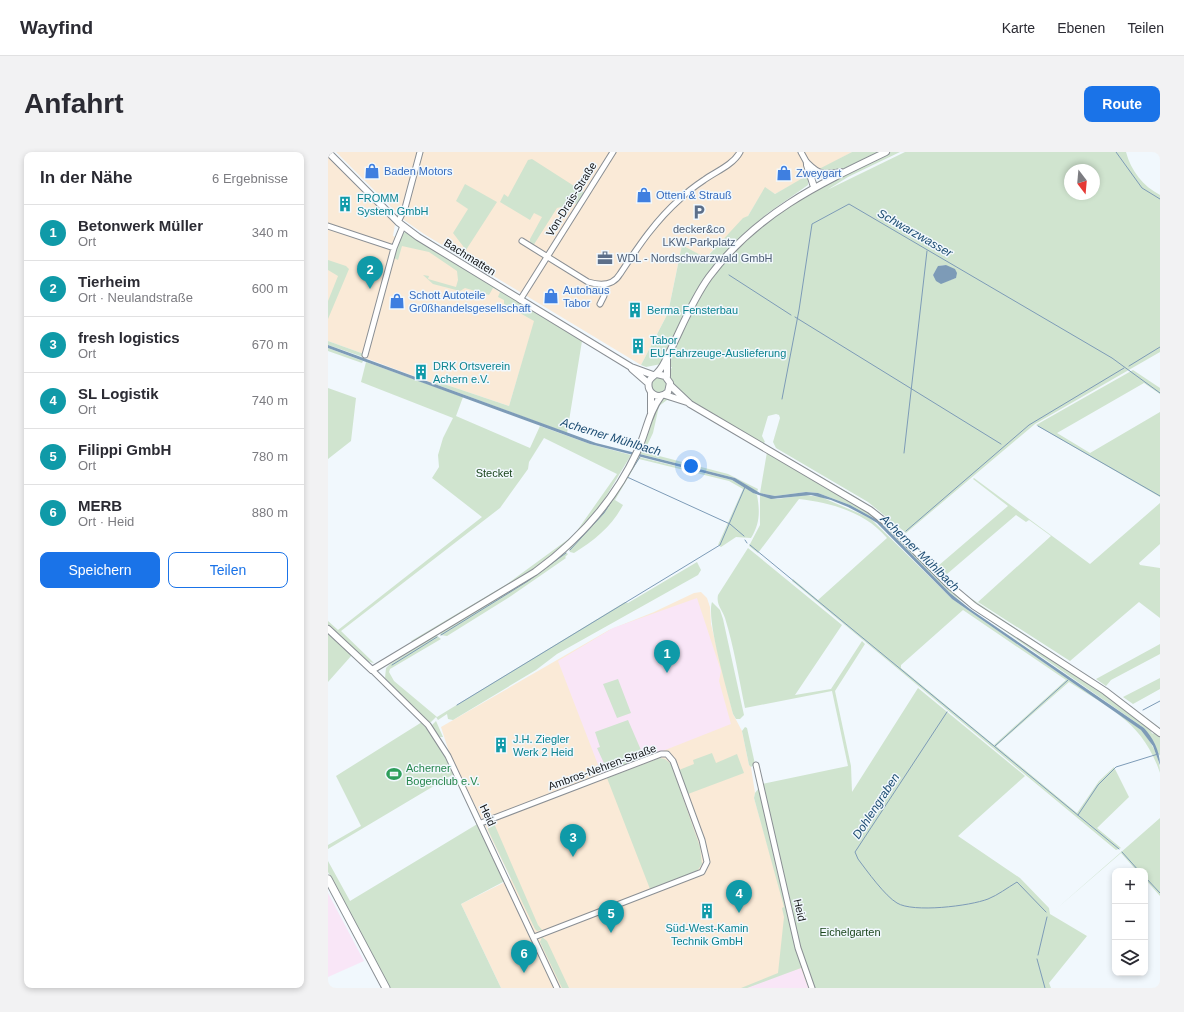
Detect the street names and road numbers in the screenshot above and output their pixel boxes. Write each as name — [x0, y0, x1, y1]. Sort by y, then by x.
street label: Von-Drais-Straße — [543, 160, 599, 238]
street label: Bachmatten — [442, 236, 498, 278]
street label: Ambros-Nehren-Straße — [546, 742, 658, 792]
street label: Heid — [478, 802, 498, 828]
street label: Heid — [792, 898, 808, 922]

